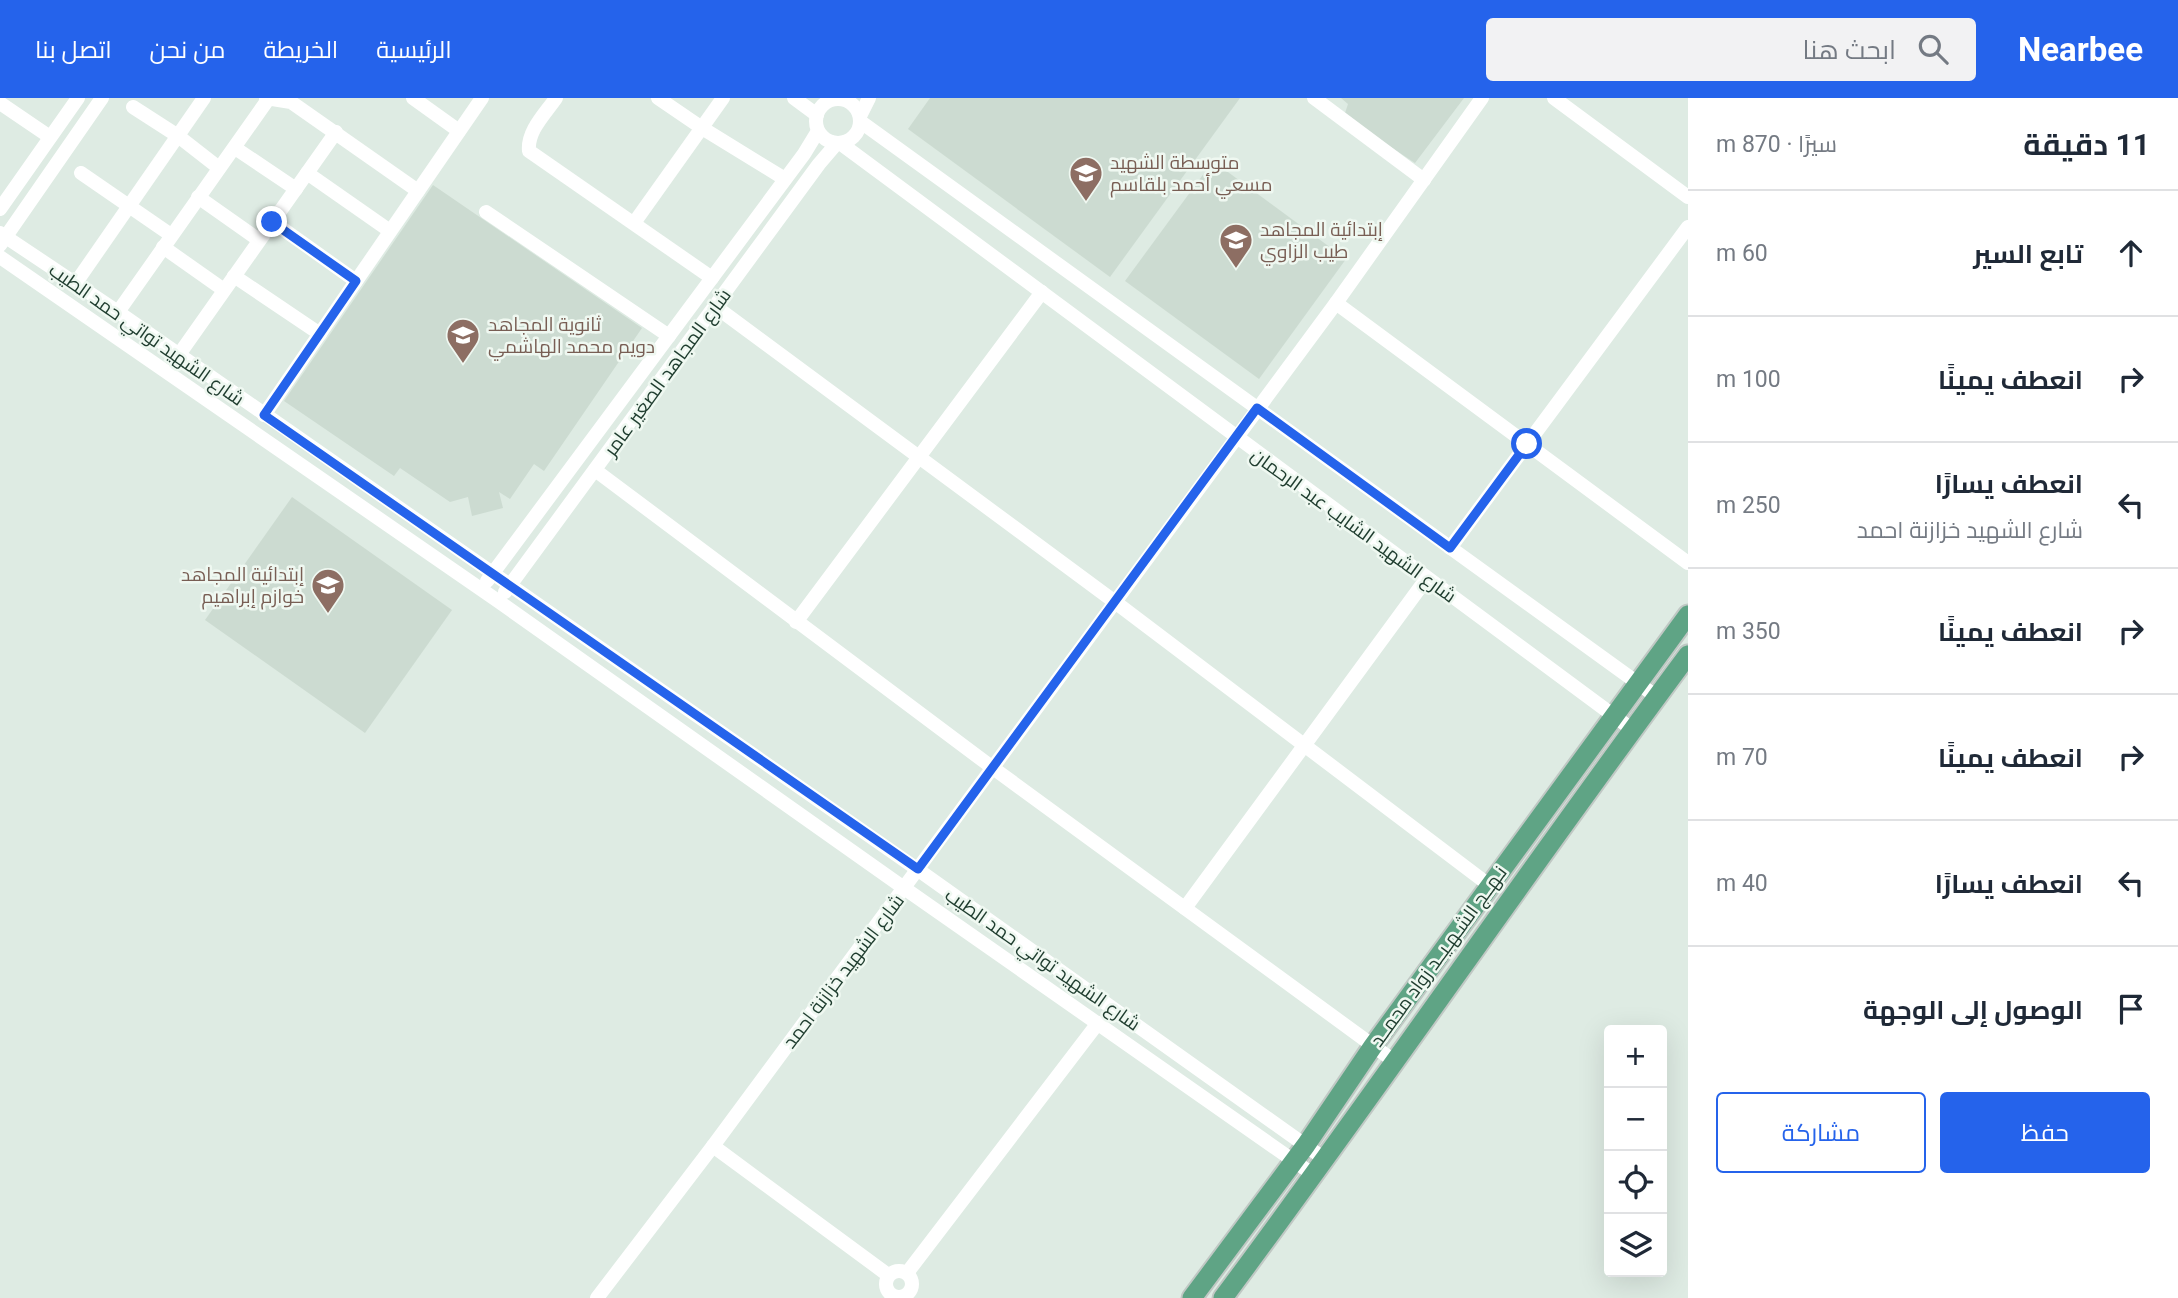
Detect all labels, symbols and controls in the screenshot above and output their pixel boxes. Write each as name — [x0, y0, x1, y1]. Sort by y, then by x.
search box — [1486, 18, 1976, 81]
icon: search — [1914, 30, 1952, 68]
text: Nearbee — [2018, 30, 2143, 69]
text: ابحث هنا — [1803, 35, 1896, 65]
text: اتصل بنا — [35, 36, 112, 64]
text: من نحن — [150, 36, 225, 64]
text: الخريطة — [263, 36, 338, 64]
text: الرئيسية — [376, 36, 452, 64]
text: 11 دقيقة — [2023, 127, 2150, 162]
text: سيرًا · 870 m — [1716, 131, 1837, 158]
place label: متوسطة الشهيد مسعي أحمد بلقاسم — [1110, 151, 1272, 199]
school or university icon: متوسطة الشهيد مسعي أحمد بلقاسم — [1067, 154, 1105, 203]
route end — [256, 206, 287, 237]
place label: إبتدائية المجاهد طيب الزاوي — [1260, 218, 1383, 266]
school or university icon: إبتدائية المجاهد طيب الزاوي — [1217, 221, 1255, 270]
icon: ahead — [2112, 234, 2150, 272]
text: تابع السير — [1973, 239, 2083, 269]
text: 60 m — [1716, 240, 1768, 267]
street label: شارع الشهيد تواتي حمد الطيب — [43, 258, 249, 413]
street label: شارع المجاهد الصغير عامر — [598, 284, 737, 462]
place label: ثانوية المجاهد دويم محمد الهاشمي — [488, 313, 655, 361]
school or university icon: ثانوية المجاهد دويم محمد الهاشمي — [444, 316, 482, 365]
icon: right — [2112, 360, 2150, 398]
text: انعطف يمينًا — [1938, 365, 2083, 395]
text: 100 m — [1716, 366, 1781, 393]
route start — [1511, 428, 1542, 459]
street label: شارع الشهيد الشايب عبد الرحمان — [1245, 443, 1461, 609]
text: انعطف يسارًا — [1935, 469, 2083, 499]
icon: left — [2112, 486, 2150, 524]
text: 250 m — [1716, 492, 1781, 519]
text: شارع الشهيد خزازنة احمد — [1857, 517, 2083, 544]
place label: إبتدائية المجاهد خوازم إبراهيم — [181, 563, 304, 610]
school or university icon: إبتدائية المجاهد خوازم إبراهيم — [309, 566, 347, 615]
icon: right — [2112, 612, 2150, 650]
text: انعطف يمينًا — [1938, 617, 2083, 647]
text: 350 m — [1716, 618, 1781, 645]
icon: right — [2112, 738, 2150, 776]
text: انعطف يمينًا — [1938, 743, 2083, 773]
text: 70 m — [1716, 744, 1768, 771]
street label: نـهــج الشـهـيــد زواد محمــد — [1365, 861, 1513, 1052]
icon: left — [2112, 864, 2150, 902]
text: انعطف يسارًا — [1935, 869, 2083, 899]
text: 40 m — [1716, 870, 1768, 897]
street label: شارع الشهيد تواتي حمد الطيب — [939, 883, 1145, 1038]
street label: شارع الشهيد خزازنة احمد — [778, 890, 910, 1054]
icon: arrive — [2112, 990, 2150, 1028]
text: الوصول إلى الوجهة — [1863, 995, 2083, 1025]
map controls — [1604, 1025, 1667, 1277]
button: + — [1604, 1025, 1667, 1088]
button: − — [1604, 1088, 1667, 1151]
button: مشاركة — [1716, 1092, 1926, 1173]
button: حفظ — [1940, 1092, 2150, 1173]
button: locate — [1604, 1151, 1667, 1214]
button: layers — [1604, 1214, 1667, 1277]

